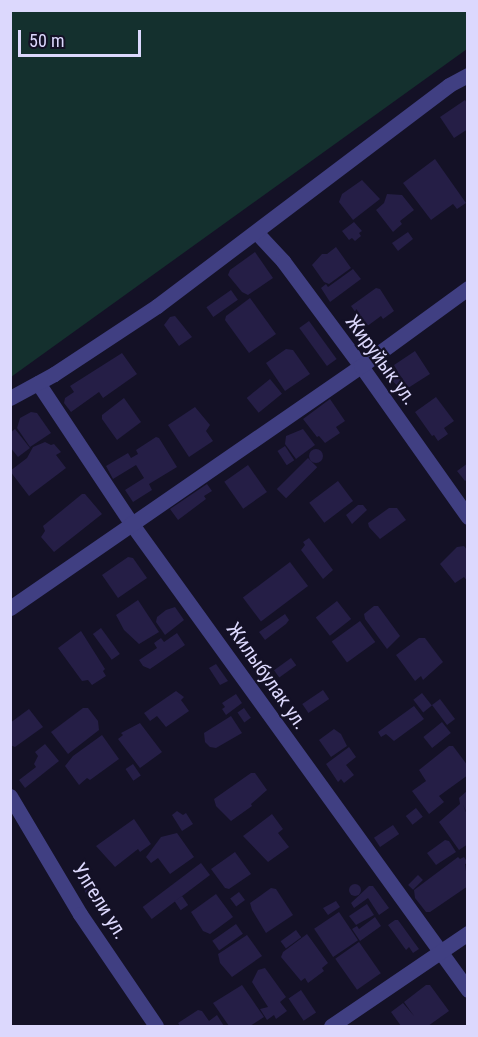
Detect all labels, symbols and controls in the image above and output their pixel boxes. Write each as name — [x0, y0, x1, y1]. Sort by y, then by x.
scale bar — [21, 18, 144, 56]
text: 50 m — [29, 30, 64, 51]
street label: Жируйык ул. — [340, 310, 422, 410]
street label: Жилыбулак ул. — [221, 618, 313, 734]
street label: Улгели ул. — [67, 858, 133, 944]

